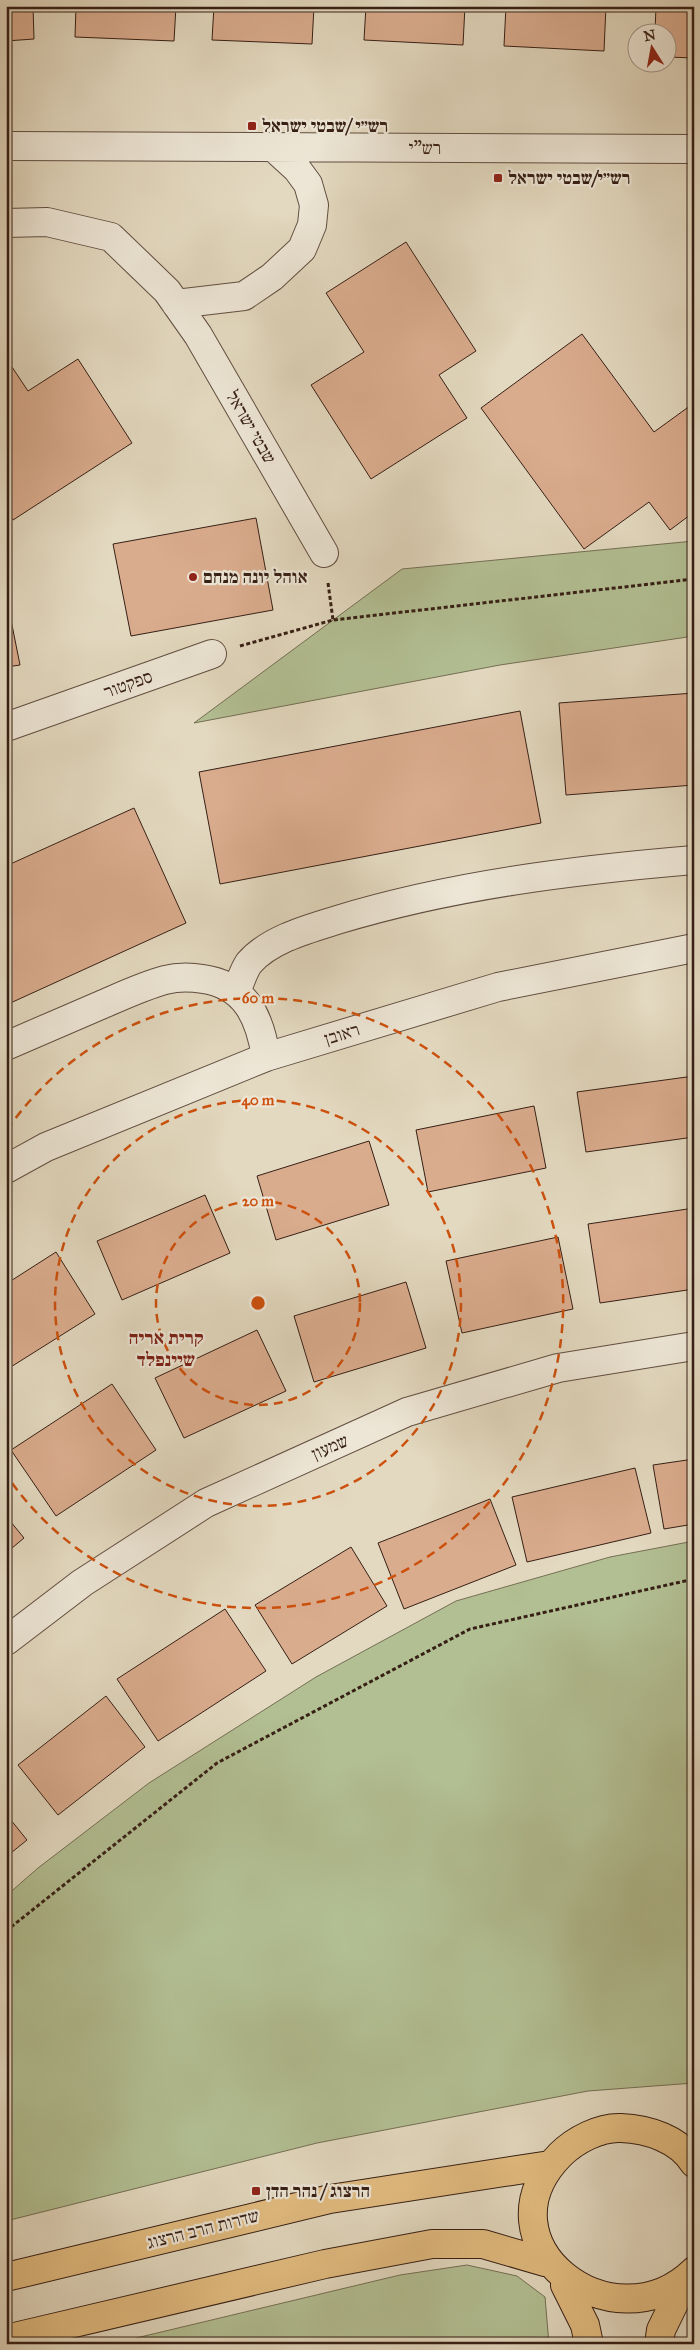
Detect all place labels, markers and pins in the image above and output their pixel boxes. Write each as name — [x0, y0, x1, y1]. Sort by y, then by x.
place label: רש״י /שבטי ישראל — [262, 115, 388, 137]
marker: רש״י /שבטי ישראל — [246, 120, 258, 132]
place label: רש״י/שבטי ישראל — [508, 167, 630, 189]
marker: רש״י/שבטי ישראל — [492, 172, 504, 184]
place label: אוהל יונה מנחם — [203, 566, 308, 588]
marker: אוהל יונה מנחם — [187, 571, 199, 583]
centre of rings — [249, 1294, 267, 1312]
place label: הרצוג / נהר הדן — [266, 2180, 370, 2202]
marker: הרצוג / נהר הדן — [250, 2185, 262, 2197]

